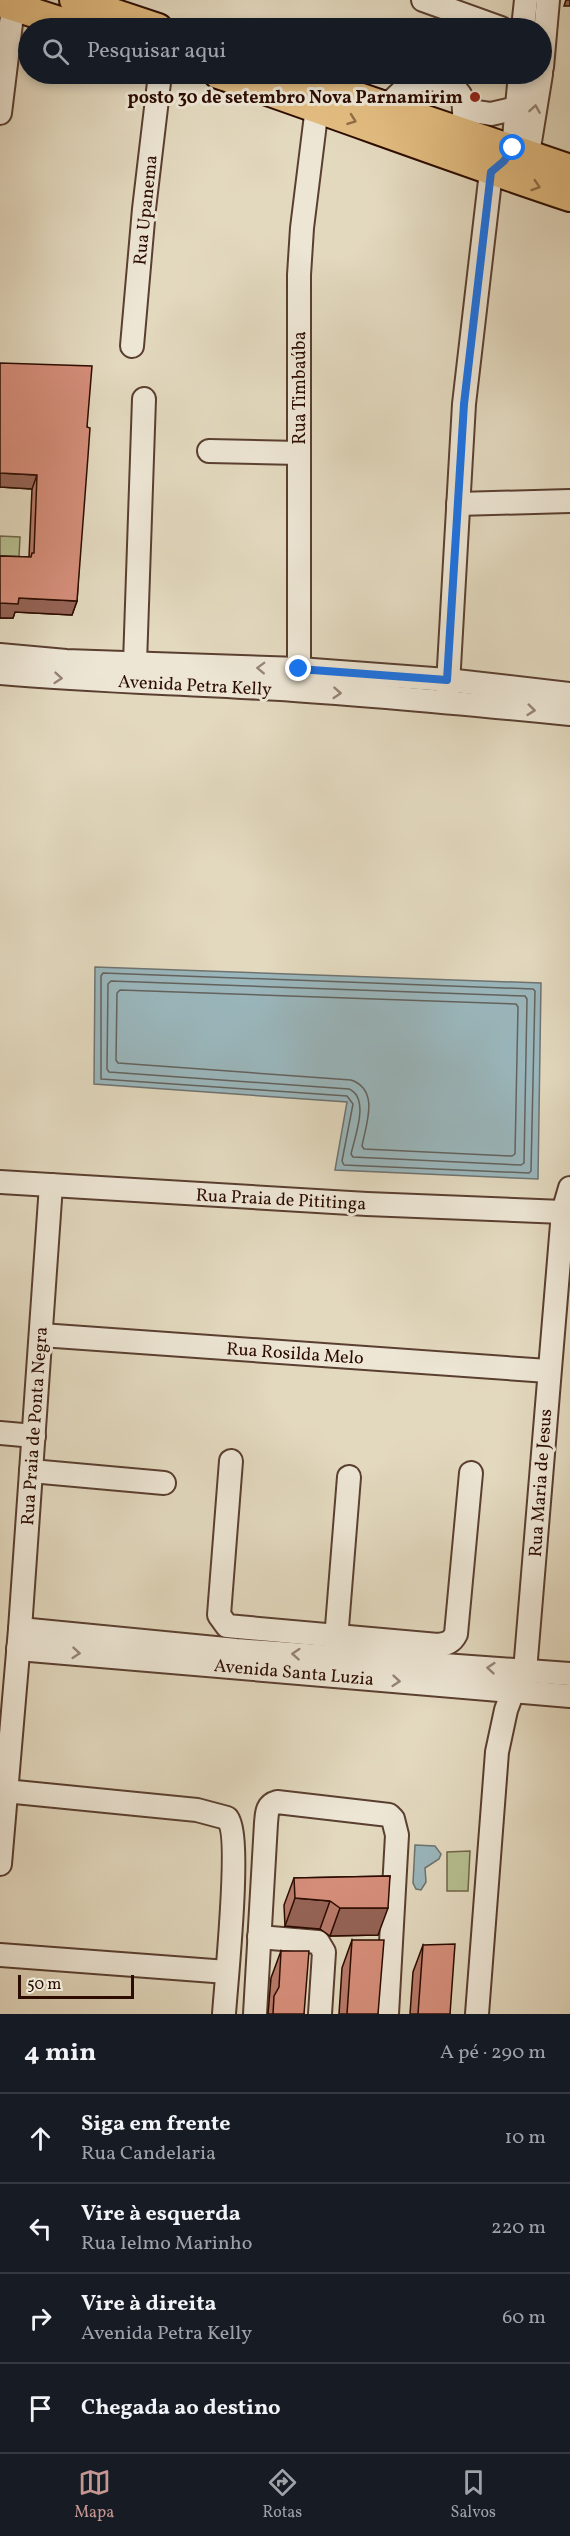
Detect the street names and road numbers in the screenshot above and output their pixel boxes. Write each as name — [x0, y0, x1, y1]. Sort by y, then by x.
street label: Rua Upanema — [128, 154, 165, 266]
street label: Rua Timbaúba — [288, 331, 313, 445]
street label: Avenida Petra Kelly — [117, 670, 273, 703]
street label: Rua Praia de Pititinga — [195, 1184, 367, 1217]
street label: Rua Praia de Ponta Negra — [16, 1326, 55, 1526]
street label: Rua Rosilda Melo — [225, 1337, 364, 1372]
street label: Rua Maria de Jesus — [524, 1408, 559, 1558]
street label: Avenida Santa Luzia — [213, 1654, 375, 1693]

